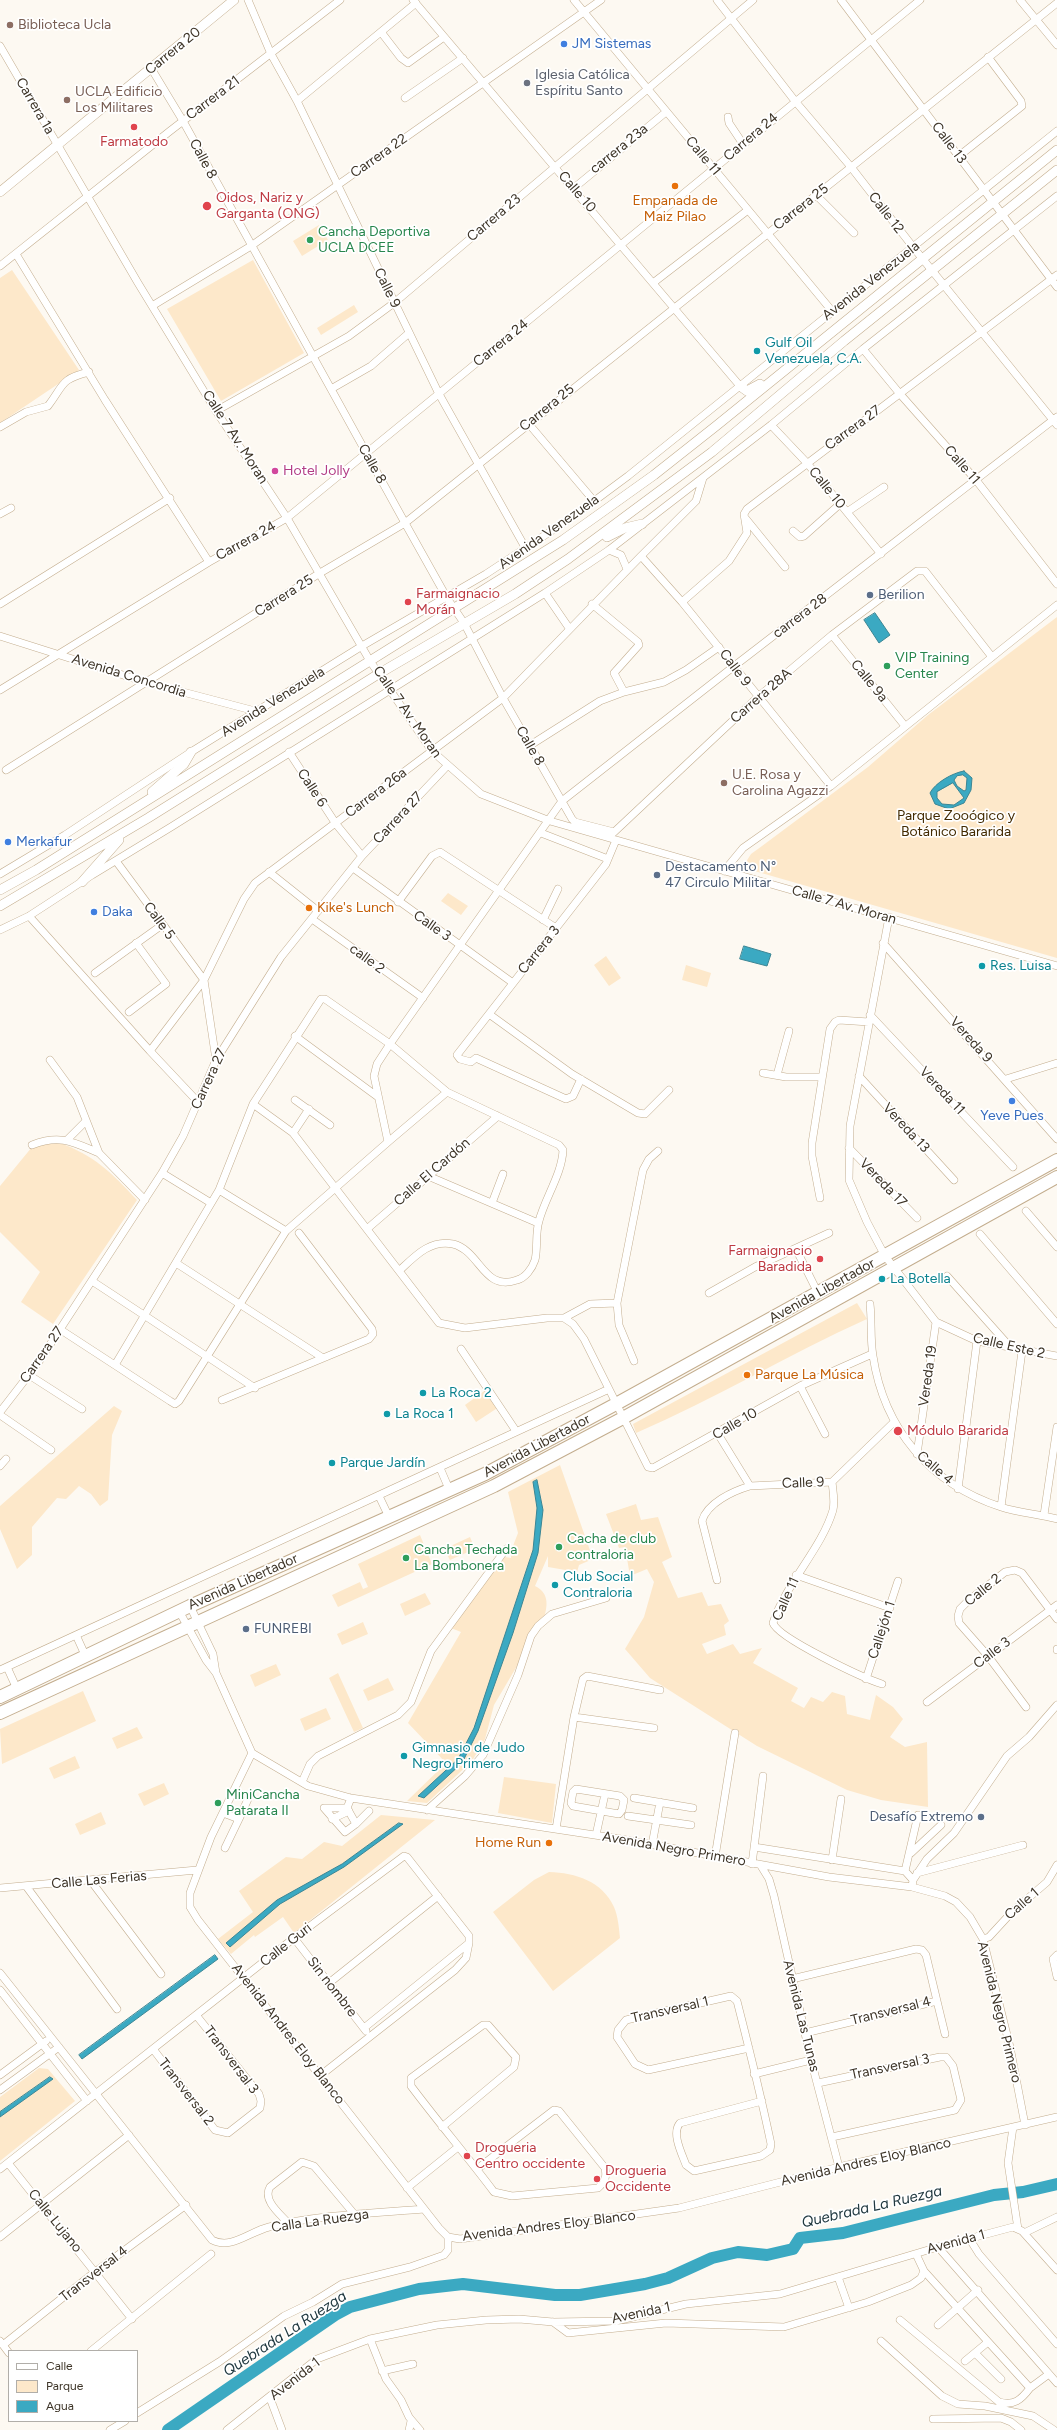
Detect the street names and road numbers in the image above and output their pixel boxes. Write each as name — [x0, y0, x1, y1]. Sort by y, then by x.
street label: Carrera 20 — [142, 24, 204, 78]
street label: Carrera 21 — [183, 72, 243, 124]
street label: Carrera 1a — [12, 75, 58, 137]
street label: Carrera 24 — [720, 109, 782, 165]
street label: Calle 13 — [928, 119, 970, 167]
street label: carrera 23a — [587, 121, 651, 177]
street label: Carrera 22 — [347, 130, 411, 182]
street label: Calle 11 — [682, 133, 724, 179]
street label: Calle 8 — [185, 136, 221, 182]
street label: Calle 10 — [555, 168, 599, 216]
street label: Carrera 25 — [770, 180, 832, 234]
street label: Calle 12 — [865, 189, 907, 237]
street label: Carrera 23 — [464, 191, 524, 245]
street label: Avenida Venezuela — [819, 238, 923, 324]
street label: Calle 9 — [370, 265, 404, 311]
street label: Carrera 24 — [470, 316, 532, 370]
street label: Carrera 25 — [516, 381, 578, 435]
street label: Calle 7 Av. Moran — [199, 387, 271, 487]
street label: Carrera 27 — [822, 402, 884, 454]
street label: Calle 8 — [354, 441, 390, 487]
street label: Calle 11 — [941, 442, 983, 488]
street label: Calle 10 — [805, 464, 849, 512]
street label: Avenida Venezuela — [496, 491, 602, 573]
street label: Carrera 24 — [213, 518, 279, 564]
street label: Carrera 25 — [252, 572, 316, 620]
street label: carrera 28 — [770, 590, 830, 642]
street label: Calle 9 — [716, 646, 754, 690]
street label: Avenida Concordia — [70, 651, 188, 701]
street label: Calle 9a — [847, 656, 891, 706]
street label: Avenida Venezuela — [218, 663, 328, 741]
street label: Calle 7 Av. Moran — [369, 663, 445, 761]
street label: Carrera 28A — [727, 665, 795, 727]
street label: Calle 8 — [512, 723, 548, 769]
street label: Carrera 26a — [342, 764, 410, 822]
street label: Calle 6 — [293, 766, 331, 810]
street label: Carrera 27 — [370, 788, 426, 848]
street label: Calle 7 Av. Moran — [790, 882, 898, 928]
street label: Calle 5 — [140, 899, 178, 943]
street label: Calle 3 — [410, 907, 454, 945]
street label: Carrera 3 — [514, 922, 564, 978]
street label: calle 2 — [346, 941, 388, 977]
street label: Vereda 9 — [946, 1014, 996, 1066]
street label: Carrera 27 — [188, 1046, 230, 1112]
street label: Vereda 11 — [916, 1064, 968, 1118]
street label: Vereda 13 — [879, 1100, 933, 1156]
street label: Calle El Cardón — [390, 1134, 474, 1210]
street label: Vereda 17 — [856, 1155, 910, 1211]
street label: Avenida Libertador — [766, 1255, 878, 1327]
street label: Carrera 27 — [16, 1324, 68, 1386]
street label: Calle Este 2 — [971, 1330, 1047, 1362]
street label: Vereda 19 — [915, 1344, 941, 1408]
street label: Calle 10 — [709, 1404, 761, 1444]
street label: Avenida Libertador — [481, 1411, 593, 1481]
street label: Calle 4 — [913, 1447, 957, 1489]
street label: Calle 9 — [782, 1474, 824, 1492]
street label: Avenida Libertador — [185, 1550, 301, 1614]
street label: Calle 2 — [961, 1570, 1005, 1610]
street label: Calle 11 — [769, 1575, 803, 1623]
street label: Callejón 1 — [865, 1599, 899, 1661]
street label: Calle 3 — [970, 1634, 1014, 1672]
street label: Avenida Negro Primero — [601, 1828, 747, 1870]
street label: Calle Las Ferias — [51, 1867, 147, 1893]
street label: Calle 1 — [1001, 1884, 1043, 1924]
street label: Calle Guri — [257, 1920, 315, 1970]
street label: Avenida Negro Primero — [973, 1939, 1025, 2085]
street label: Sin nombre — [303, 1954, 361, 2020]
street label: Avenida Las Tunas — [779, 1958, 823, 2074]
street label: Avenida Andres Eloy Blanco — [228, 1960, 348, 2108]
street label: Transversal 1 — [630, 1993, 710, 2027]
street label: Transversal 4 — [849, 1993, 933, 2029]
street label: Transversal 3 — [200, 2023, 262, 2097]
street label: Transversal 3 — [849, 2050, 931, 2084]
street label: Transversal 2 — [155, 2055, 217, 2129]
street label: Avenida Andres Eloy Blanco — [779, 2134, 953, 2190]
street label: Calle Lujano — [24, 2186, 86, 2256]
street label: Calla La Ruezga — [270, 2206, 370, 2236]
street label: Avenida Andres Eloy Blanco — [462, 2207, 636, 2245]
street label: Avenida 1 — [925, 2226, 987, 2258]
street label: Transversal 4 — [57, 2242, 131, 2306]
street label: Avenida 1 — [610, 2299, 672, 2327]
street label: Avenida 1 — [266, 2354, 324, 2404]

